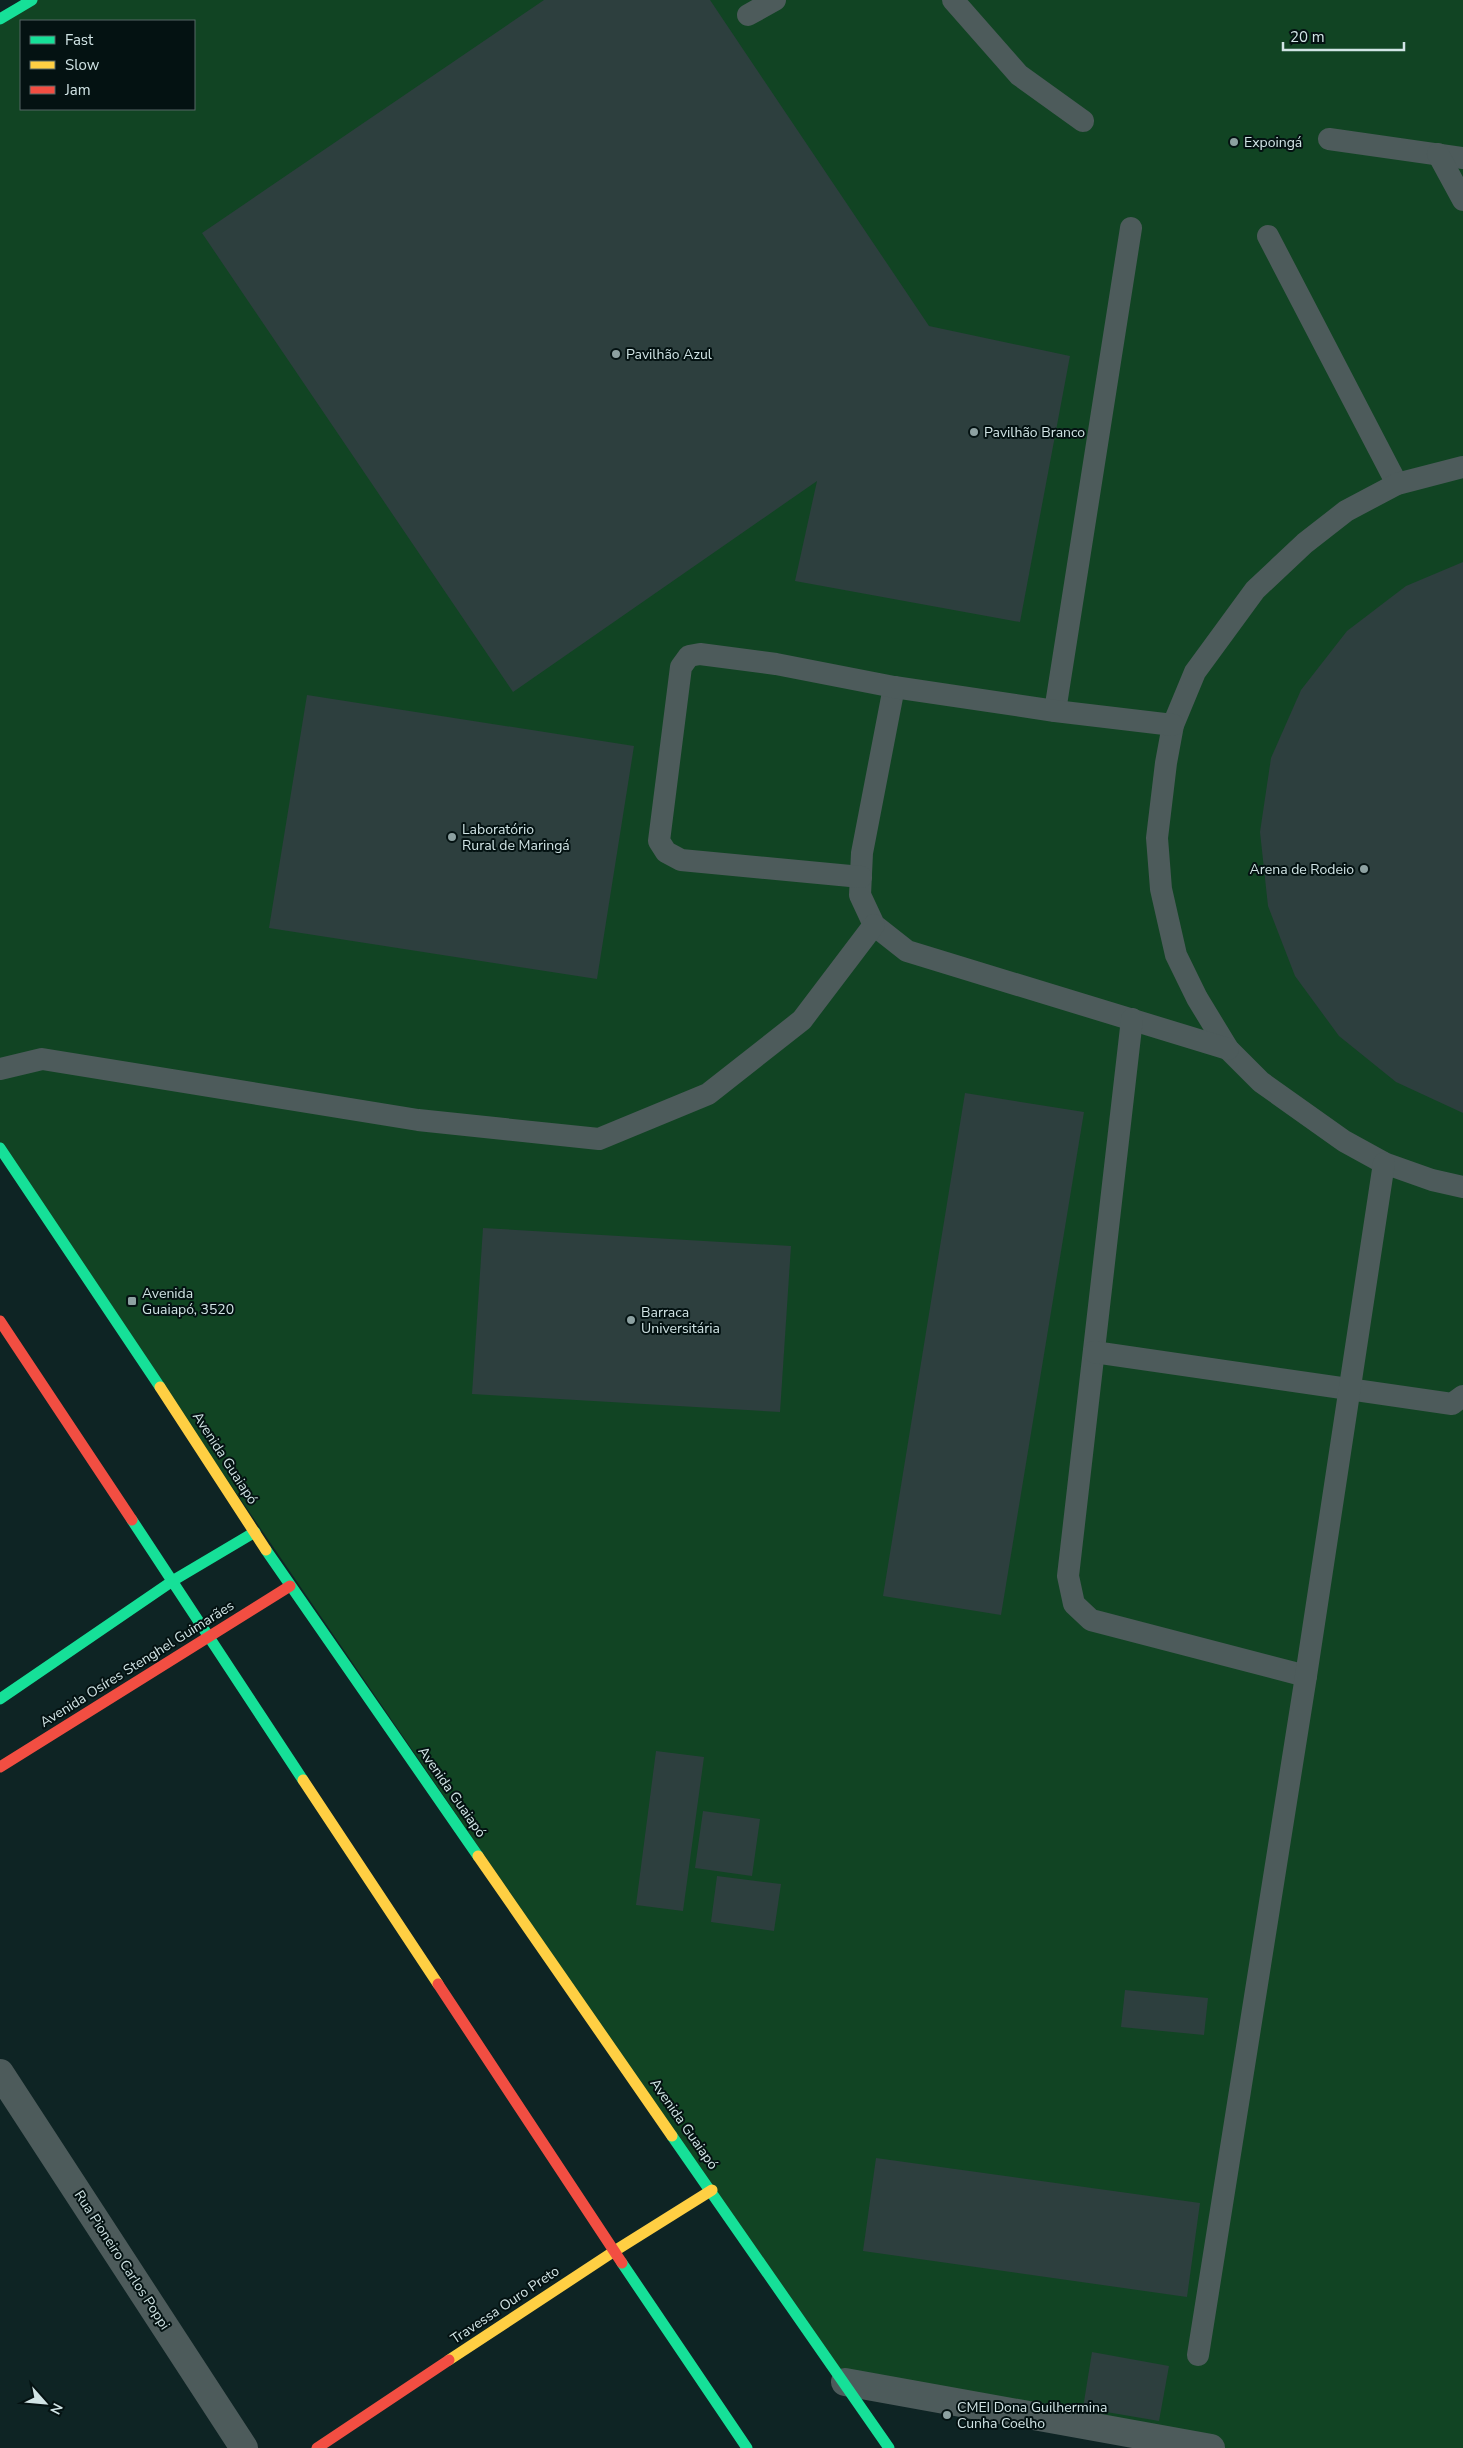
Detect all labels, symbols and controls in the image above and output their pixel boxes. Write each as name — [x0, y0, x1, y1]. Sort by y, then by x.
legend — [20, 20, 195, 110]
scale bar — [1283, 20, 1404, 52]
text: 20 m — [1290, 27, 1325, 47]
text: Fast — [65, 30, 94, 50]
text: Slow — [65, 55, 100, 75]
text: Jam — [64, 80, 91, 100]
place label: Expoingá — [1244, 133, 1302, 152]
marker: Expoingá — [1228, 136, 1240, 148]
place label: Pavilhão Azul — [626, 345, 713, 364]
marker: Pavilhão Azul — [610, 348, 622, 360]
place label: Pavilhão Branco — [984, 423, 1085, 442]
marker: Pavilhão Branco — [968, 426, 980, 438]
place label: Laboratório Rural de Maringá — [462, 820, 570, 855]
marker: Laboratório Rural de Maringá — [446, 831, 458, 843]
place label: Arena de Rodeio — [1250, 860, 1354, 879]
marker: Arena de Rodeio — [1358, 863, 1370, 875]
place label: Avenida Guaiapó, 3520 — [142, 1284, 234, 1319]
marker: Avenida Guaiapó, 3520 — [126, 1295, 138, 1307]
place label: Barraca Universitária — [641, 1303, 720, 1338]
marker: Barraca Universitária — [625, 1314, 637, 1326]
street label: Avenida Guaiapó — [188, 1408, 262, 1508]
street label: Avenida Osíres Stenghel Guimarães — [36, 1596, 238, 1732]
street label: Avenida Guaiapó — [414, 1743, 491, 1841]
street label: Avenida Guaiapó — [646, 2075, 723, 2173]
street label: Rua Pioneiro Carlos Poppi — [70, 2187, 174, 2333]
street label: Travessa Ouro Preto — [447, 2261, 563, 2348]
north arrow — [20, 2378, 70, 2428]
place label: CMEI Dona Guilhermina Cunha Coelho — [957, 2398, 1107, 2433]
text: N — [45, 2400, 67, 2418]
marker: CMEI Dona Guilhermina Cunha Coelho — [941, 2409, 953, 2421]

